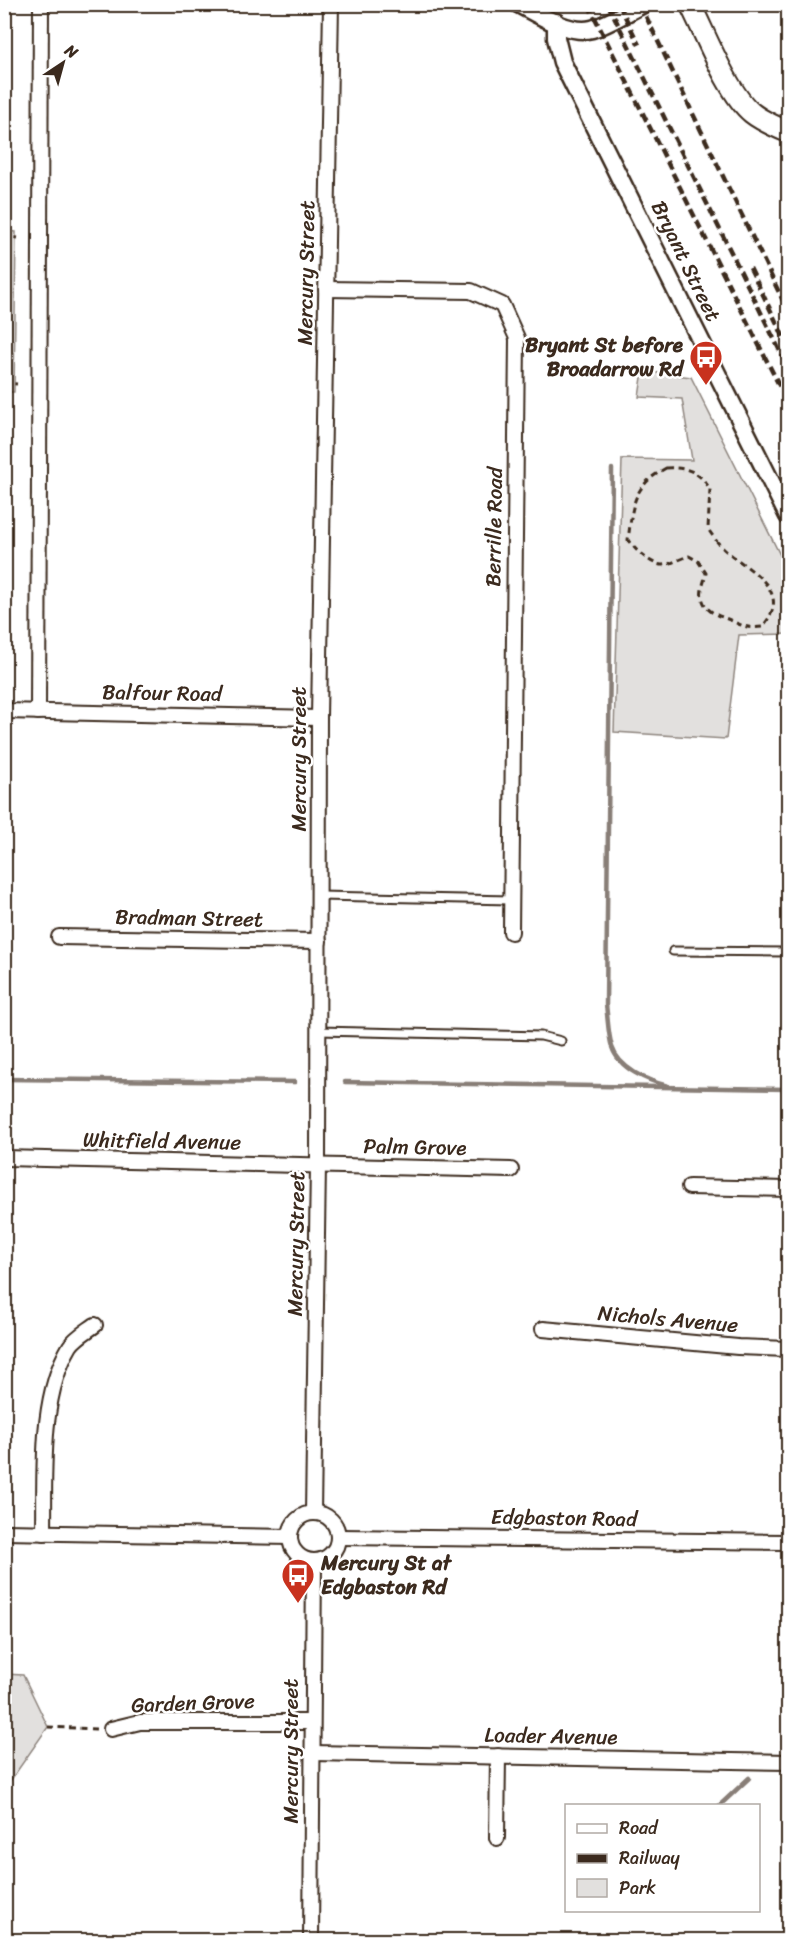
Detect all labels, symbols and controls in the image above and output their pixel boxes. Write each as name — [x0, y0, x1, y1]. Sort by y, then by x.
north arrow — [33, 33, 93, 93]
text: N — [58, 36, 85, 67]
street label: Bryant Street — [640, 194, 732, 328]
street label: Mercury Street — [286, 200, 326, 346]
place label: Bryant St before Broadarrow Rd — [525, 326, 685, 388]
bus stop icon: Bryant St before Broadarrow Rd — [688, 339, 724, 386]
street label: Berrille Road — [474, 465, 514, 587]
street label: Balfour Road — [102, 673, 224, 713]
street label: Mercury Street — [280, 687, 318, 831]
street label: Bradman Street — [115, 898, 263, 938]
street label: Whitfield Avenue — [83, 1121, 242, 1161]
street label: Palm Grove — [363, 1127, 467, 1167]
street label: Mercury Street — [276, 1171, 316, 1317]
street label: Nichols Avenue — [596, 1294, 740, 1344]
street label: Edgbaston Road — [491, 1498, 639, 1538]
place label: Mercury St at Edgbaston Rd — [320, 1544, 453, 1606]
bus stop icon: Mercury St at Edgbaston Rd — [280, 1557, 316, 1604]
street label: Mercury Street — [272, 1679, 310, 1823]
street label: Garden Grove — [131, 1682, 256, 1724]
street label: Loader Avenue — [484, 1716, 618, 1756]
legend — [565, 1804, 760, 1912]
text: Road — [619, 1812, 659, 1844]
text: Railway — [619, 1842, 681, 1874]
text: Park — [619, 1872, 656, 1904]

